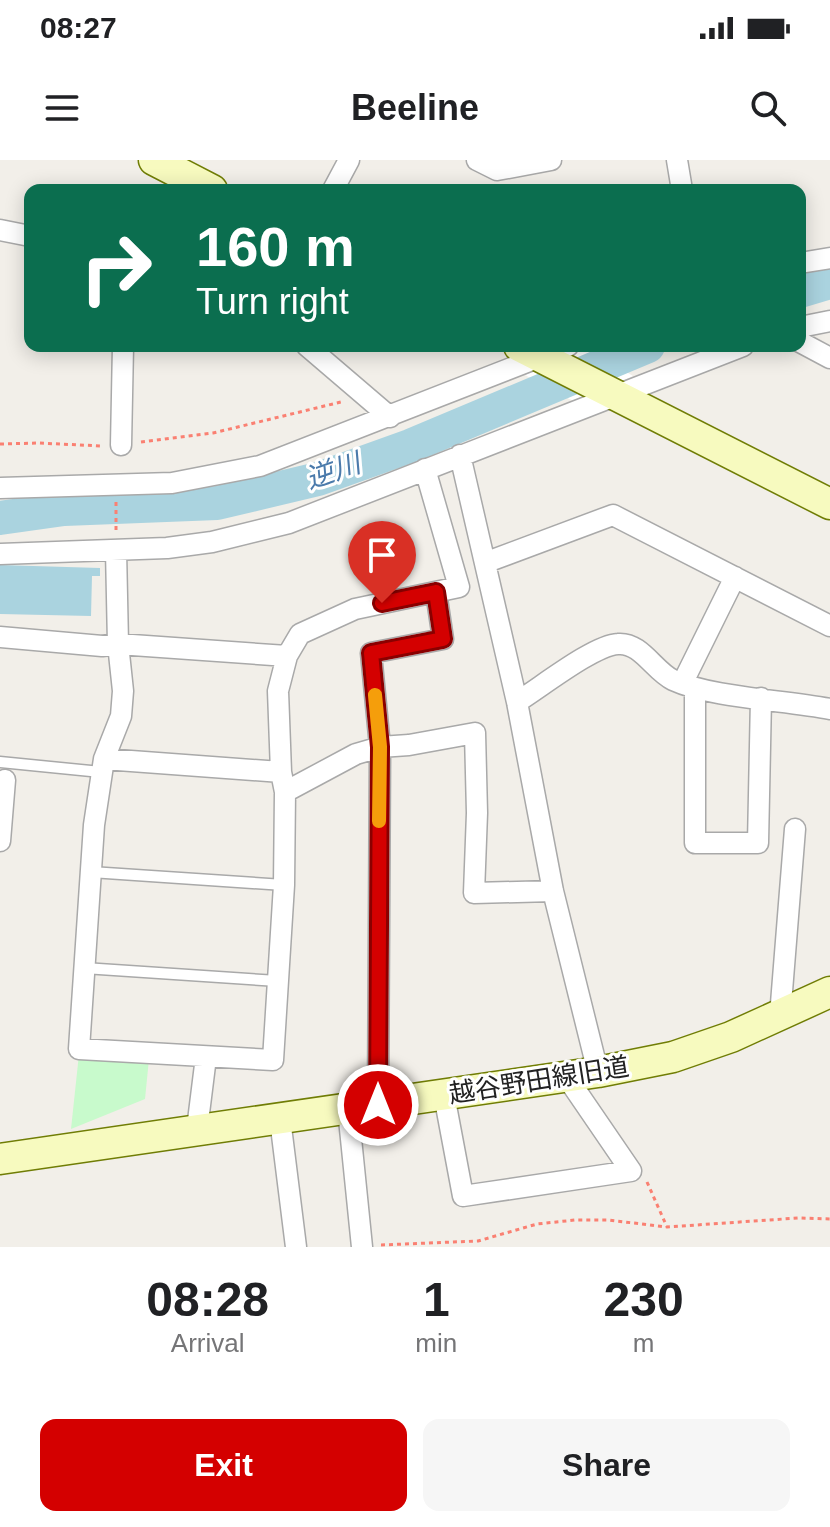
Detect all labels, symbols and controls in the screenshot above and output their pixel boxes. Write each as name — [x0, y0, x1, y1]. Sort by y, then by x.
text: 08:27 — [40, 11, 117, 44]
icon: menu — [40, 86, 84, 130]
icon: search — [746, 86, 790, 130]
text: Beeline — [351, 87, 479, 128]
text: 160 m — [196, 215, 355, 278]
icon: right — [64, 216, 168, 320]
text: Turn right — [196, 281, 349, 322]
water label: 逆川 — [301, 446, 367, 495]
pin — [348, 521, 416, 603]
icon: arrive — [360, 533, 404, 577]
street label: 越谷野田線旧道 — [447, 1051, 631, 1109]
position arrow — [336, 1063, 420, 1147]
text: 08:28 — [146, 1273, 269, 1326]
text: 1 — [423, 1273, 450, 1326]
text: 230 — [604, 1273, 684, 1326]
text: Arrival — [171, 1328, 245, 1358]
text: min — [415, 1328, 457, 1358]
text: m — [633, 1328, 654, 1358]
button: Exit — [40, 1419, 407, 1511]
button: Share — [423, 1419, 790, 1511]

